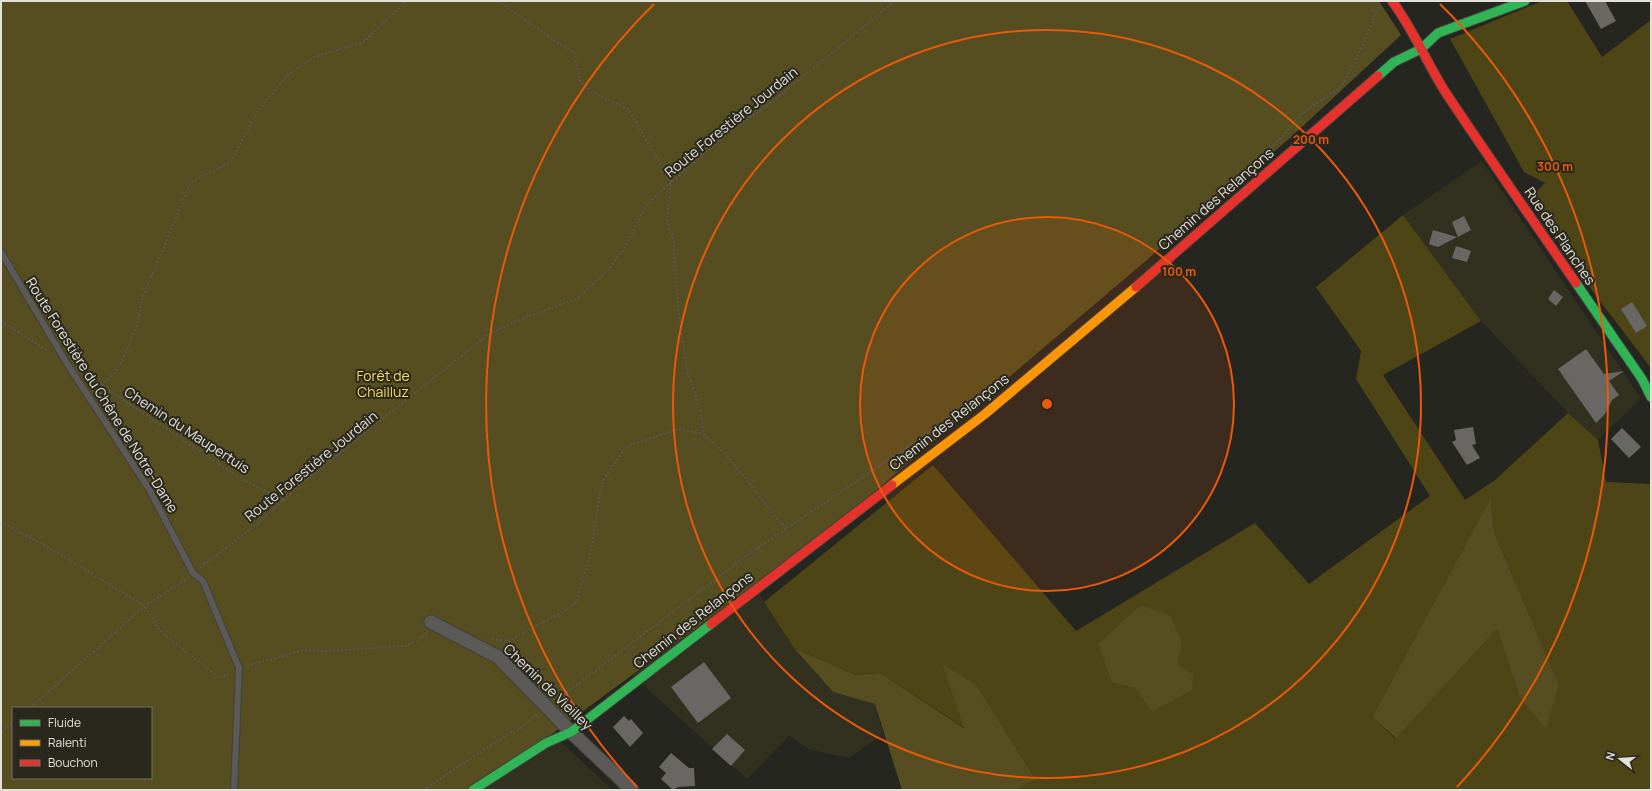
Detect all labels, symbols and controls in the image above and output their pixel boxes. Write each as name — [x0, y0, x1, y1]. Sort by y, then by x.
street label: Route Forestière Jourdain — [660, 62, 801, 181]
text: 200 m — [1293, 131, 1329, 148]
street label: Chemin des Relançons — [1154, 143, 1277, 254]
text: 300 m — [1537, 158, 1573, 175]
street label: Rue des Planches — [1521, 183, 1600, 288]
text: 100 m — [1162, 263, 1196, 280]
street label: Route Forestière du Chêne de Notre-Dame — [22, 273, 183, 516]
park label: Forêt de Chailluz — [356, 366, 410, 401]
street label: Chemin des Relançons — [885, 369, 1012, 474]
street label: Chemin du Maupertuis — [121, 382, 254, 477]
centre of rings — [1040, 397, 1054, 411]
street label: Route Forestière Jourdain — [240, 406, 381, 525]
street label: Chemin des Relançons — [629, 567, 756, 672]
street label: Chemin de Vieilley — [500, 639, 597, 734]
legend — [12, 707, 152, 779]
text: Fluide — [48, 714, 81, 731]
text: Ralenti — [48, 734, 87, 751]
north arrow — [1600, 739, 1640, 779]
text: N — [1602, 750, 1618, 762]
text: Bouchon — [48, 754, 98, 771]

